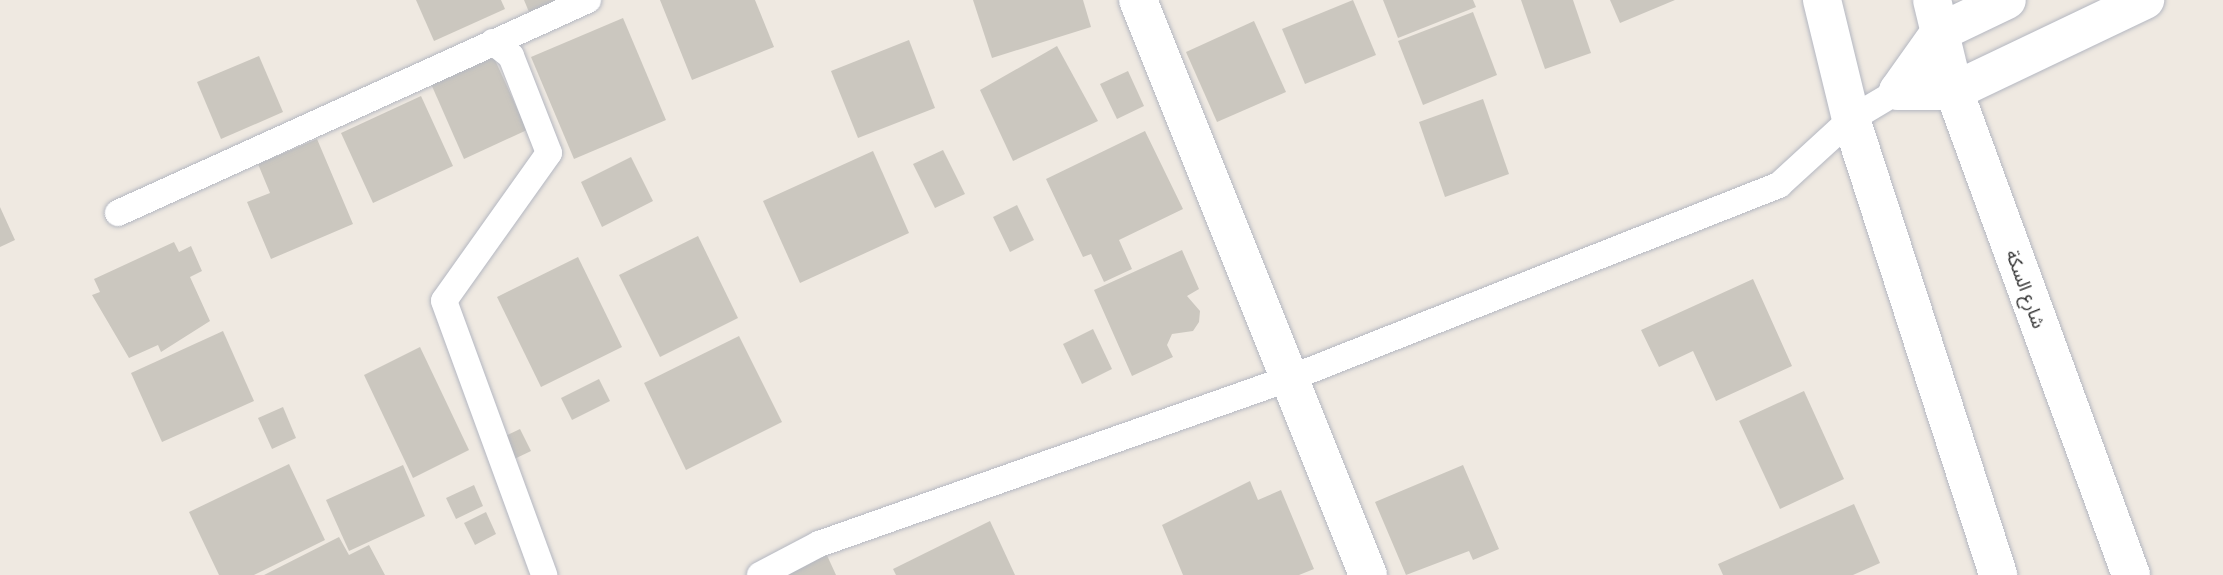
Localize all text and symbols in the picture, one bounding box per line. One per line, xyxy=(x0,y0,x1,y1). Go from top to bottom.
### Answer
street label: شارع السكة xyxy=(2002,247,2050,331)

